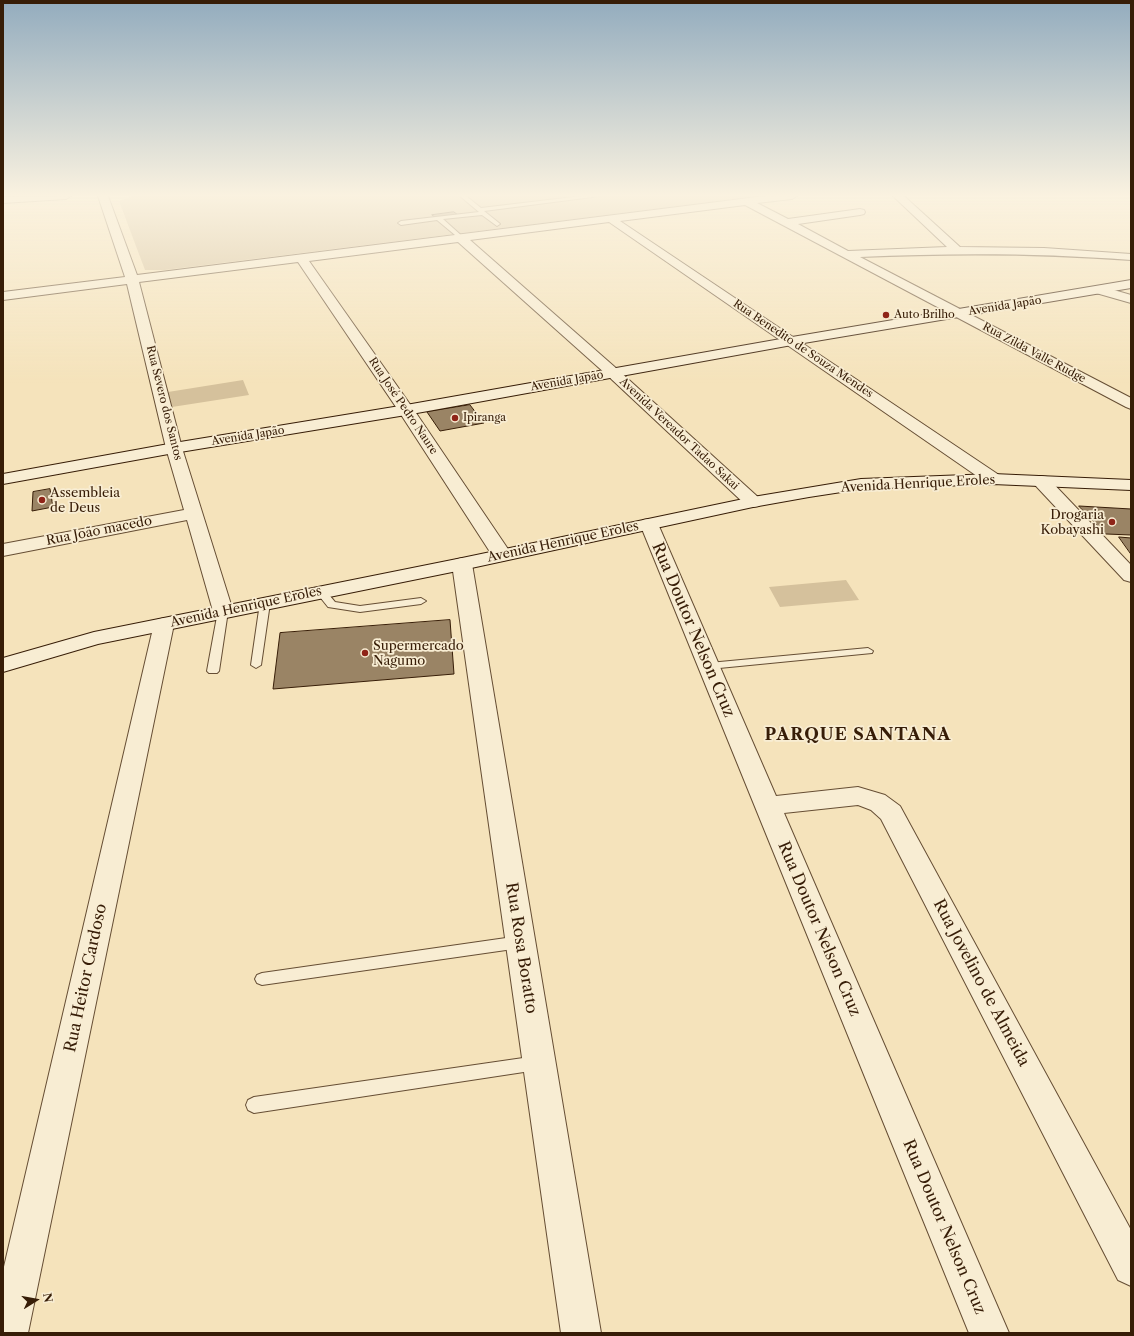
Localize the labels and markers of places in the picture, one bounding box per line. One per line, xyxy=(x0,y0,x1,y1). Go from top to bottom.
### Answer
place label: Auto Brilho xyxy=(894,308,955,322)
marker: Auto Brilho xyxy=(881,310,891,320)
place label: Ipiranga xyxy=(463,411,506,425)
marker: Ipiranga xyxy=(450,413,460,423)
place label: Assembleia de Deus xyxy=(50,485,120,516)
marker: Assembleia de Deus xyxy=(37,495,47,505)
place label: Drogaria Kobayashi xyxy=(1040,507,1104,538)
marker: Drogaria Kobayashi xyxy=(1107,517,1117,527)
place label: Supermercado Nagumo xyxy=(373,638,464,669)
marker: Supermercado Nagumo xyxy=(360,648,370,658)

